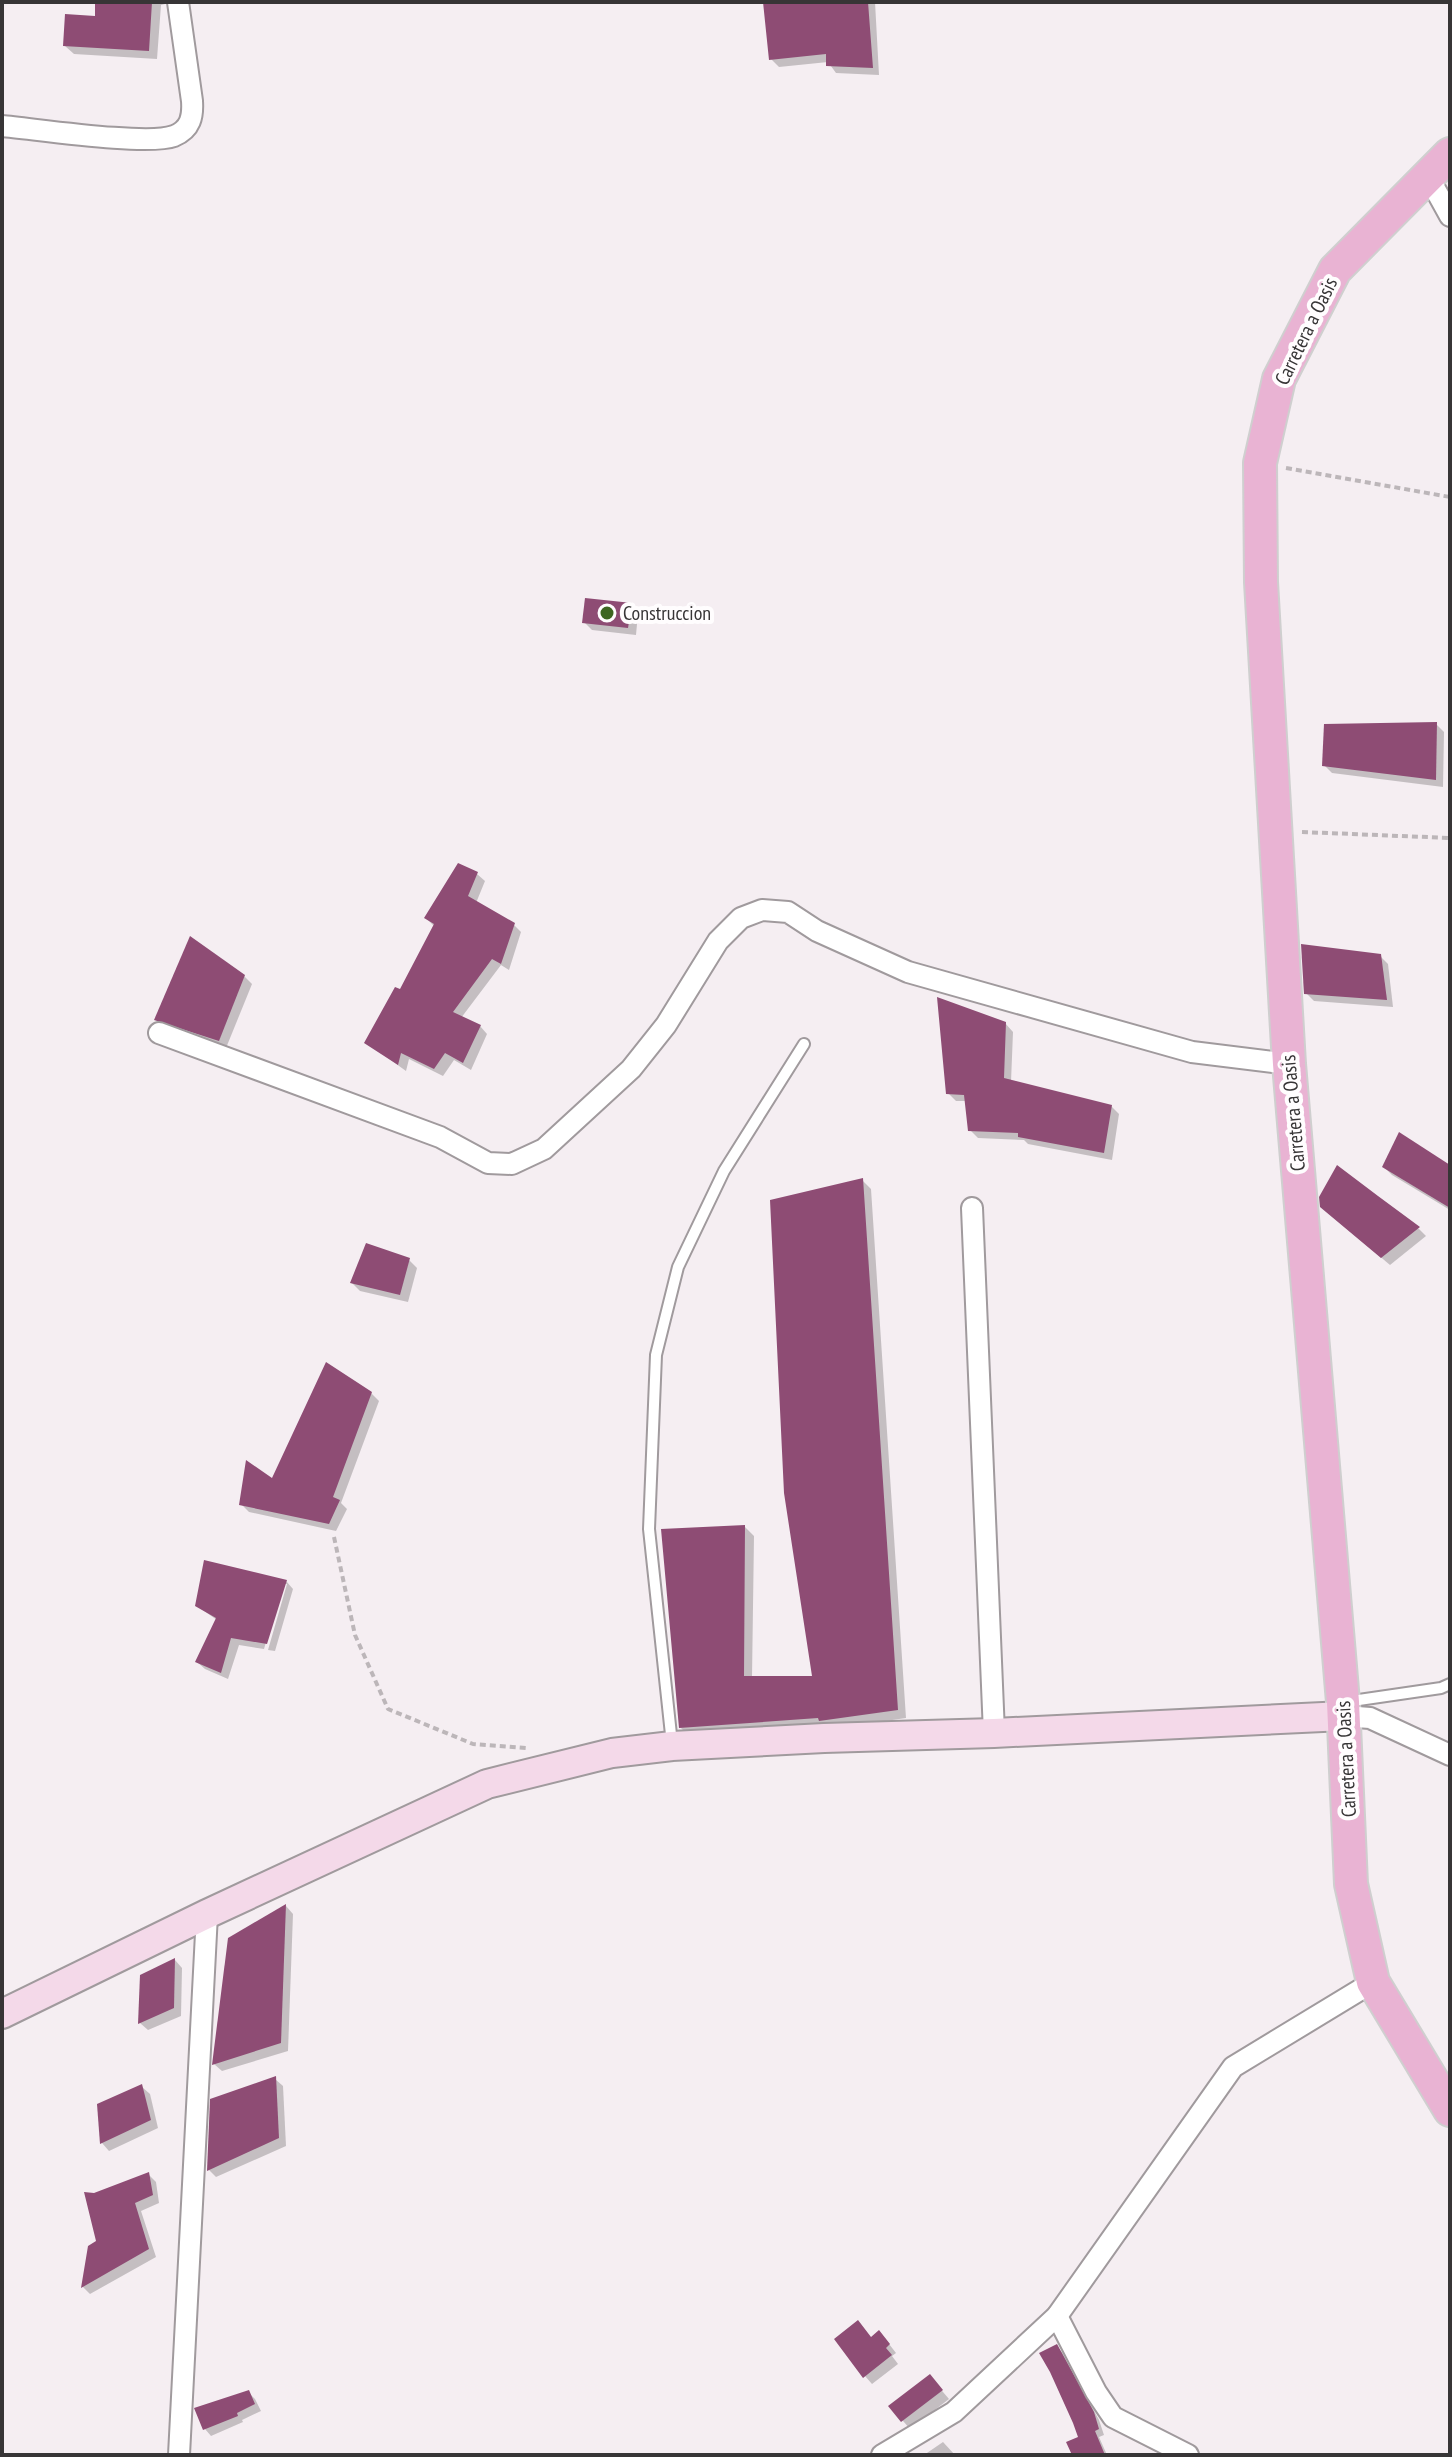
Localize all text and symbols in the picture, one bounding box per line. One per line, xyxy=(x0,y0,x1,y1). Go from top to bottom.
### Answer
street label: Carretera a Oasis xyxy=(1269,273,1343,389)
place label: Construccion xyxy=(623,600,711,626)
marker: Construccion xyxy=(598,604,616,622)
street label: Carretera a Oasis xyxy=(1275,1054,1311,1172)
street label: Carretera a Oasis xyxy=(1330,1700,1362,1818)

